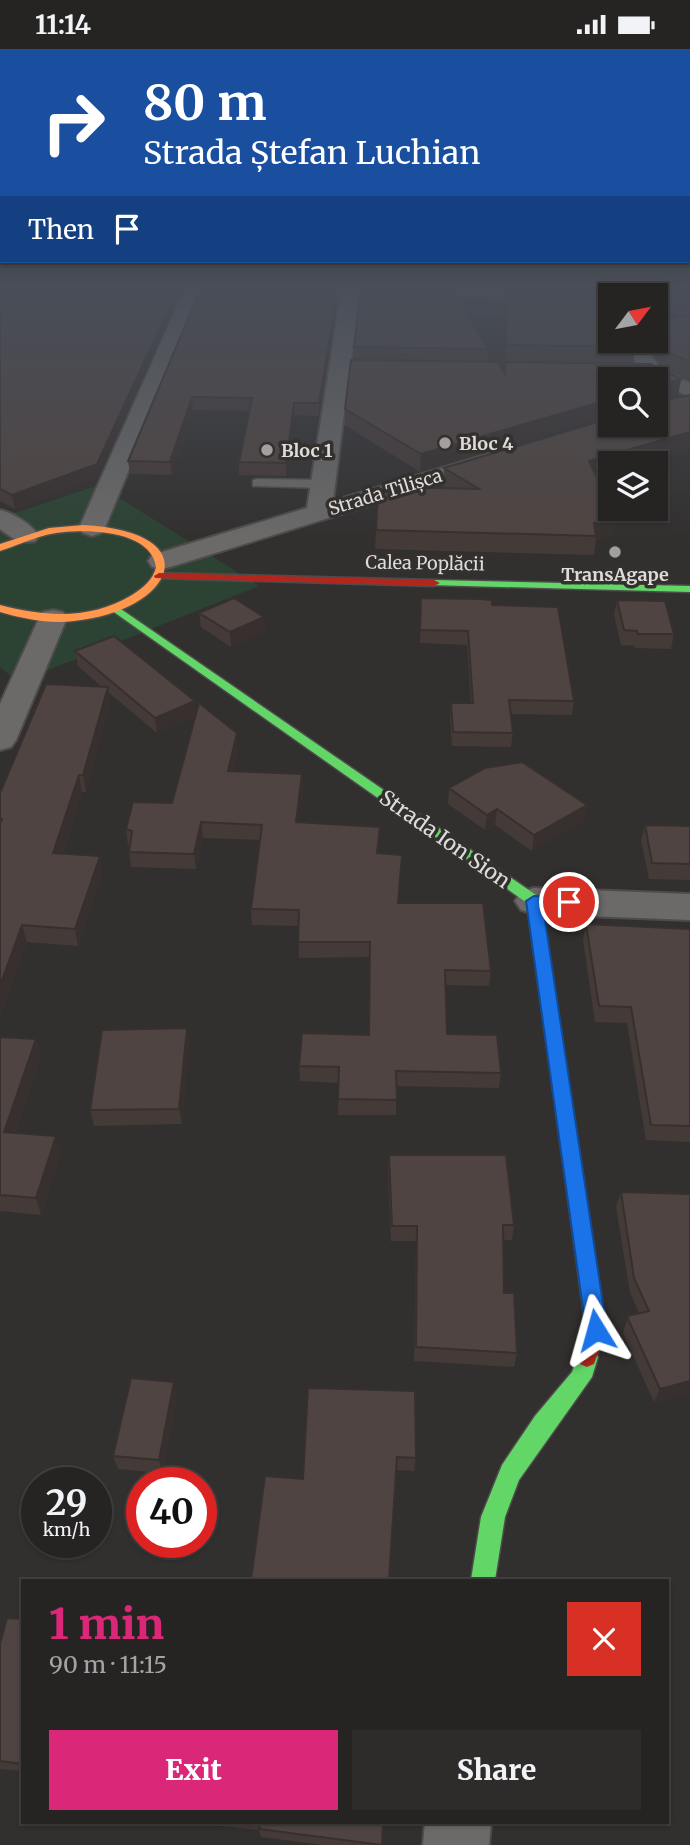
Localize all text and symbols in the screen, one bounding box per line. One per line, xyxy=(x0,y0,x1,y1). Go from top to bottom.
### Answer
text: 11:14 xyxy=(35,8,91,41)
text: 80 m xyxy=(143,72,266,133)
icon: right xyxy=(28,77,119,168)
text: Strada Ștefan Luchian xyxy=(143,133,480,173)
icon: arrive xyxy=(108,210,146,248)
text: Then xyxy=(28,213,94,246)
north arrow xyxy=(598,283,668,353)
map controls xyxy=(598,283,668,521)
button: search xyxy=(598,367,668,437)
place label: Bloc 4 xyxy=(459,432,514,455)
marker: Bloc 4 xyxy=(437,435,453,451)
place label: Bloc 1 xyxy=(281,439,332,462)
marker: Bloc 1 xyxy=(259,442,275,458)
button: layers xyxy=(598,451,668,521)
street label: Strada Tilișca xyxy=(325,464,445,520)
marker: TransAgape xyxy=(607,544,623,560)
street label: Calea Poplăcii xyxy=(365,550,485,576)
place label: TransAgape xyxy=(561,563,669,586)
street label: Strada Ion Sion xyxy=(374,784,516,894)
pin xyxy=(539,872,599,932)
icon: arrive xyxy=(550,883,588,921)
position arrow xyxy=(559,1293,633,1367)
speed limit sign: 40 xyxy=(126,1467,217,1558)
text: 29 xyxy=(46,1481,87,1525)
text: km/h xyxy=(43,1518,90,1541)
text: 1 min xyxy=(49,1598,164,1650)
button: close xyxy=(567,1602,641,1676)
text: 90 m · 11:15 xyxy=(49,1650,167,1679)
button: Exit xyxy=(49,1730,338,1810)
button: Share xyxy=(352,1730,641,1810)

